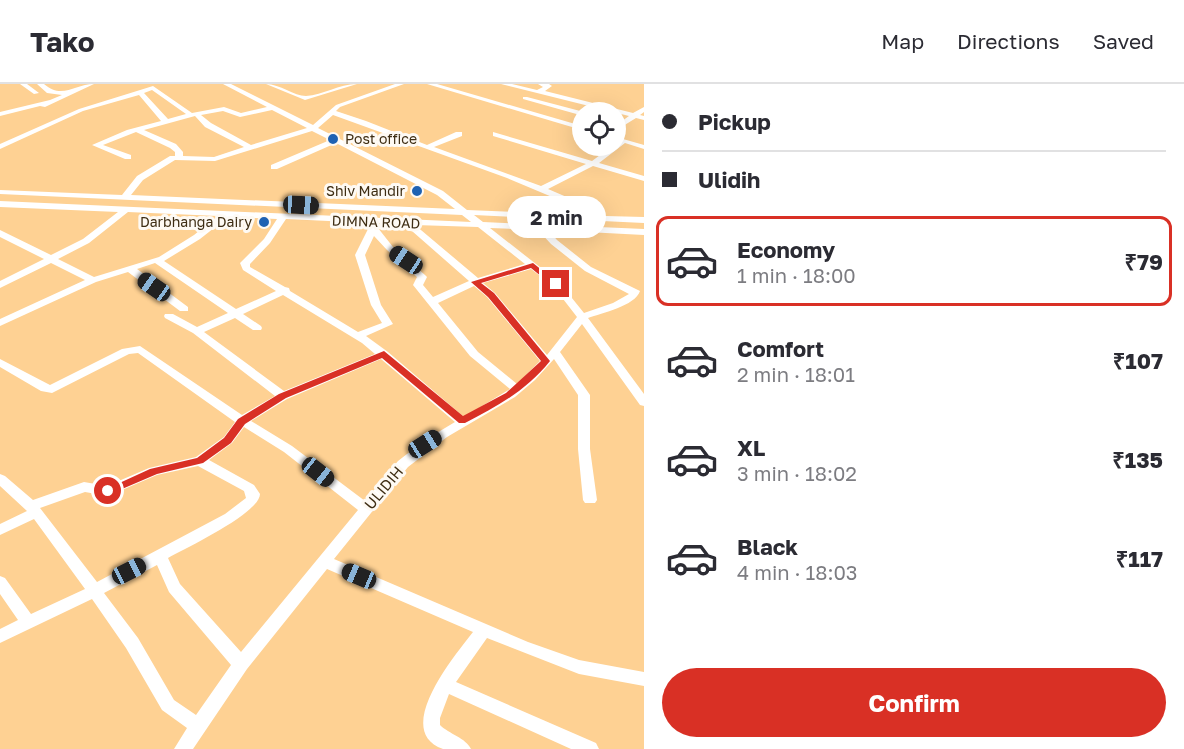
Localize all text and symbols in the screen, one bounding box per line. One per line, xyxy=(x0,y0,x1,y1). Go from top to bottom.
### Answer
text: Tako xyxy=(30,25,95,58)
text: Map xyxy=(881,28,924,54)
text: Directions xyxy=(957,28,1060,54)
text: Saved xyxy=(1093,28,1154,54)
map controls xyxy=(572,102,626,156)
button: locate xyxy=(572,102,626,156)
text: Pickup xyxy=(698,108,771,135)
place label: Post office xyxy=(345,130,417,147)
marker: Post office xyxy=(326,132,340,146)
text: Ulidih xyxy=(698,166,760,193)
place label: Shiv Mandir xyxy=(326,182,406,199)
marker: Shiv Mandir xyxy=(410,184,424,198)
car xyxy=(283,195,319,215)
callout: 2 min xyxy=(506,197,606,239)
text: 2 min xyxy=(530,205,583,229)
street label: DIMNA ROAD xyxy=(331,211,421,232)
place label: Darbhanga Dairy xyxy=(140,213,252,230)
marker: Darbhanga Dairy xyxy=(257,215,271,229)
icon: car xyxy=(665,234,719,288)
text: Economy xyxy=(737,236,835,263)
car xyxy=(386,243,426,277)
text: ₹79 xyxy=(1124,248,1163,275)
text: 1 min · 18:00 xyxy=(737,263,856,287)
car xyxy=(134,269,174,305)
route end xyxy=(542,270,569,297)
icon: car xyxy=(665,333,719,387)
text: Comfort xyxy=(737,335,824,362)
text: ₹107 xyxy=(1113,347,1163,374)
text: 2 min · 18:01 xyxy=(737,362,855,386)
car xyxy=(405,427,445,461)
icon: car xyxy=(665,432,719,486)
text: XL xyxy=(737,434,765,461)
text: ₹135 xyxy=(1112,446,1163,473)
car xyxy=(298,454,338,490)
text: 3 min · 18:02 xyxy=(737,461,857,485)
street label: ULIDIH xyxy=(360,462,406,513)
route start xyxy=(94,477,121,504)
icon: car xyxy=(665,531,719,585)
text: Black xyxy=(737,533,798,560)
text: ₹117 xyxy=(1116,545,1163,572)
car xyxy=(109,555,149,587)
text: 4 min · 18:03 xyxy=(737,560,858,584)
car xyxy=(339,561,379,591)
button: Confirm xyxy=(662,668,1166,737)

